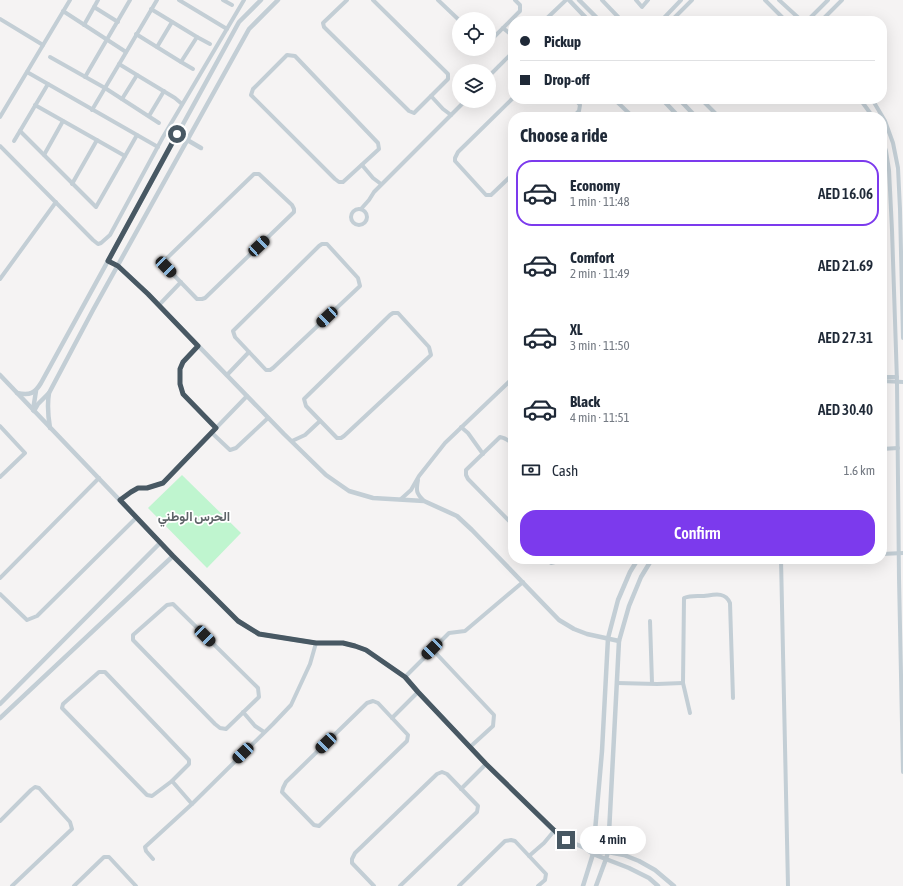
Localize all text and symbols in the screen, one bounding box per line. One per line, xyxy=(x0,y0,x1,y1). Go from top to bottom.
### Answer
map controls xyxy=(452,12,496,108)
button: locate xyxy=(452,12,496,56)
text: Pickup xyxy=(544,33,581,50)
button: layers xyxy=(452,64,496,108)
text: Drop-off xyxy=(544,71,590,88)
route start xyxy=(168,125,186,143)
text: Choose a ride xyxy=(520,125,608,146)
icon: car xyxy=(522,175,558,211)
text: Economy xyxy=(570,177,620,194)
text: AED 16.06 xyxy=(818,185,873,202)
text: 1 min · 11:48 xyxy=(570,194,630,209)
car xyxy=(246,233,272,259)
icon: car xyxy=(522,247,558,283)
text: Comfort xyxy=(570,249,614,266)
car xyxy=(153,254,179,280)
text: AED 21.69 xyxy=(818,257,873,274)
text: 2 min · 11:49 xyxy=(570,266,630,281)
car xyxy=(314,304,340,330)
icon: car xyxy=(522,319,558,355)
text: XL xyxy=(570,321,583,338)
text: AED 27.31 xyxy=(818,329,873,346)
text: 3 min · 11:50 xyxy=(570,338,630,353)
icon: car xyxy=(522,391,558,427)
text: Black xyxy=(570,393,600,410)
text: AED 30.40 xyxy=(818,401,873,418)
text: 4 min · 11:51 xyxy=(570,410,630,425)
icon: cash xyxy=(520,459,542,481)
text: Cash xyxy=(552,462,578,479)
text: 1.6 km xyxy=(844,463,875,478)
district label: الحرس الوطني xyxy=(158,509,230,527)
button: Confirm xyxy=(520,510,875,556)
car xyxy=(192,623,218,649)
car xyxy=(419,636,445,662)
car xyxy=(313,730,339,756)
car xyxy=(230,740,256,766)
callout: 4 min xyxy=(580,826,646,854)
route end xyxy=(557,831,575,849)
text: 4 min xyxy=(600,832,626,847)

